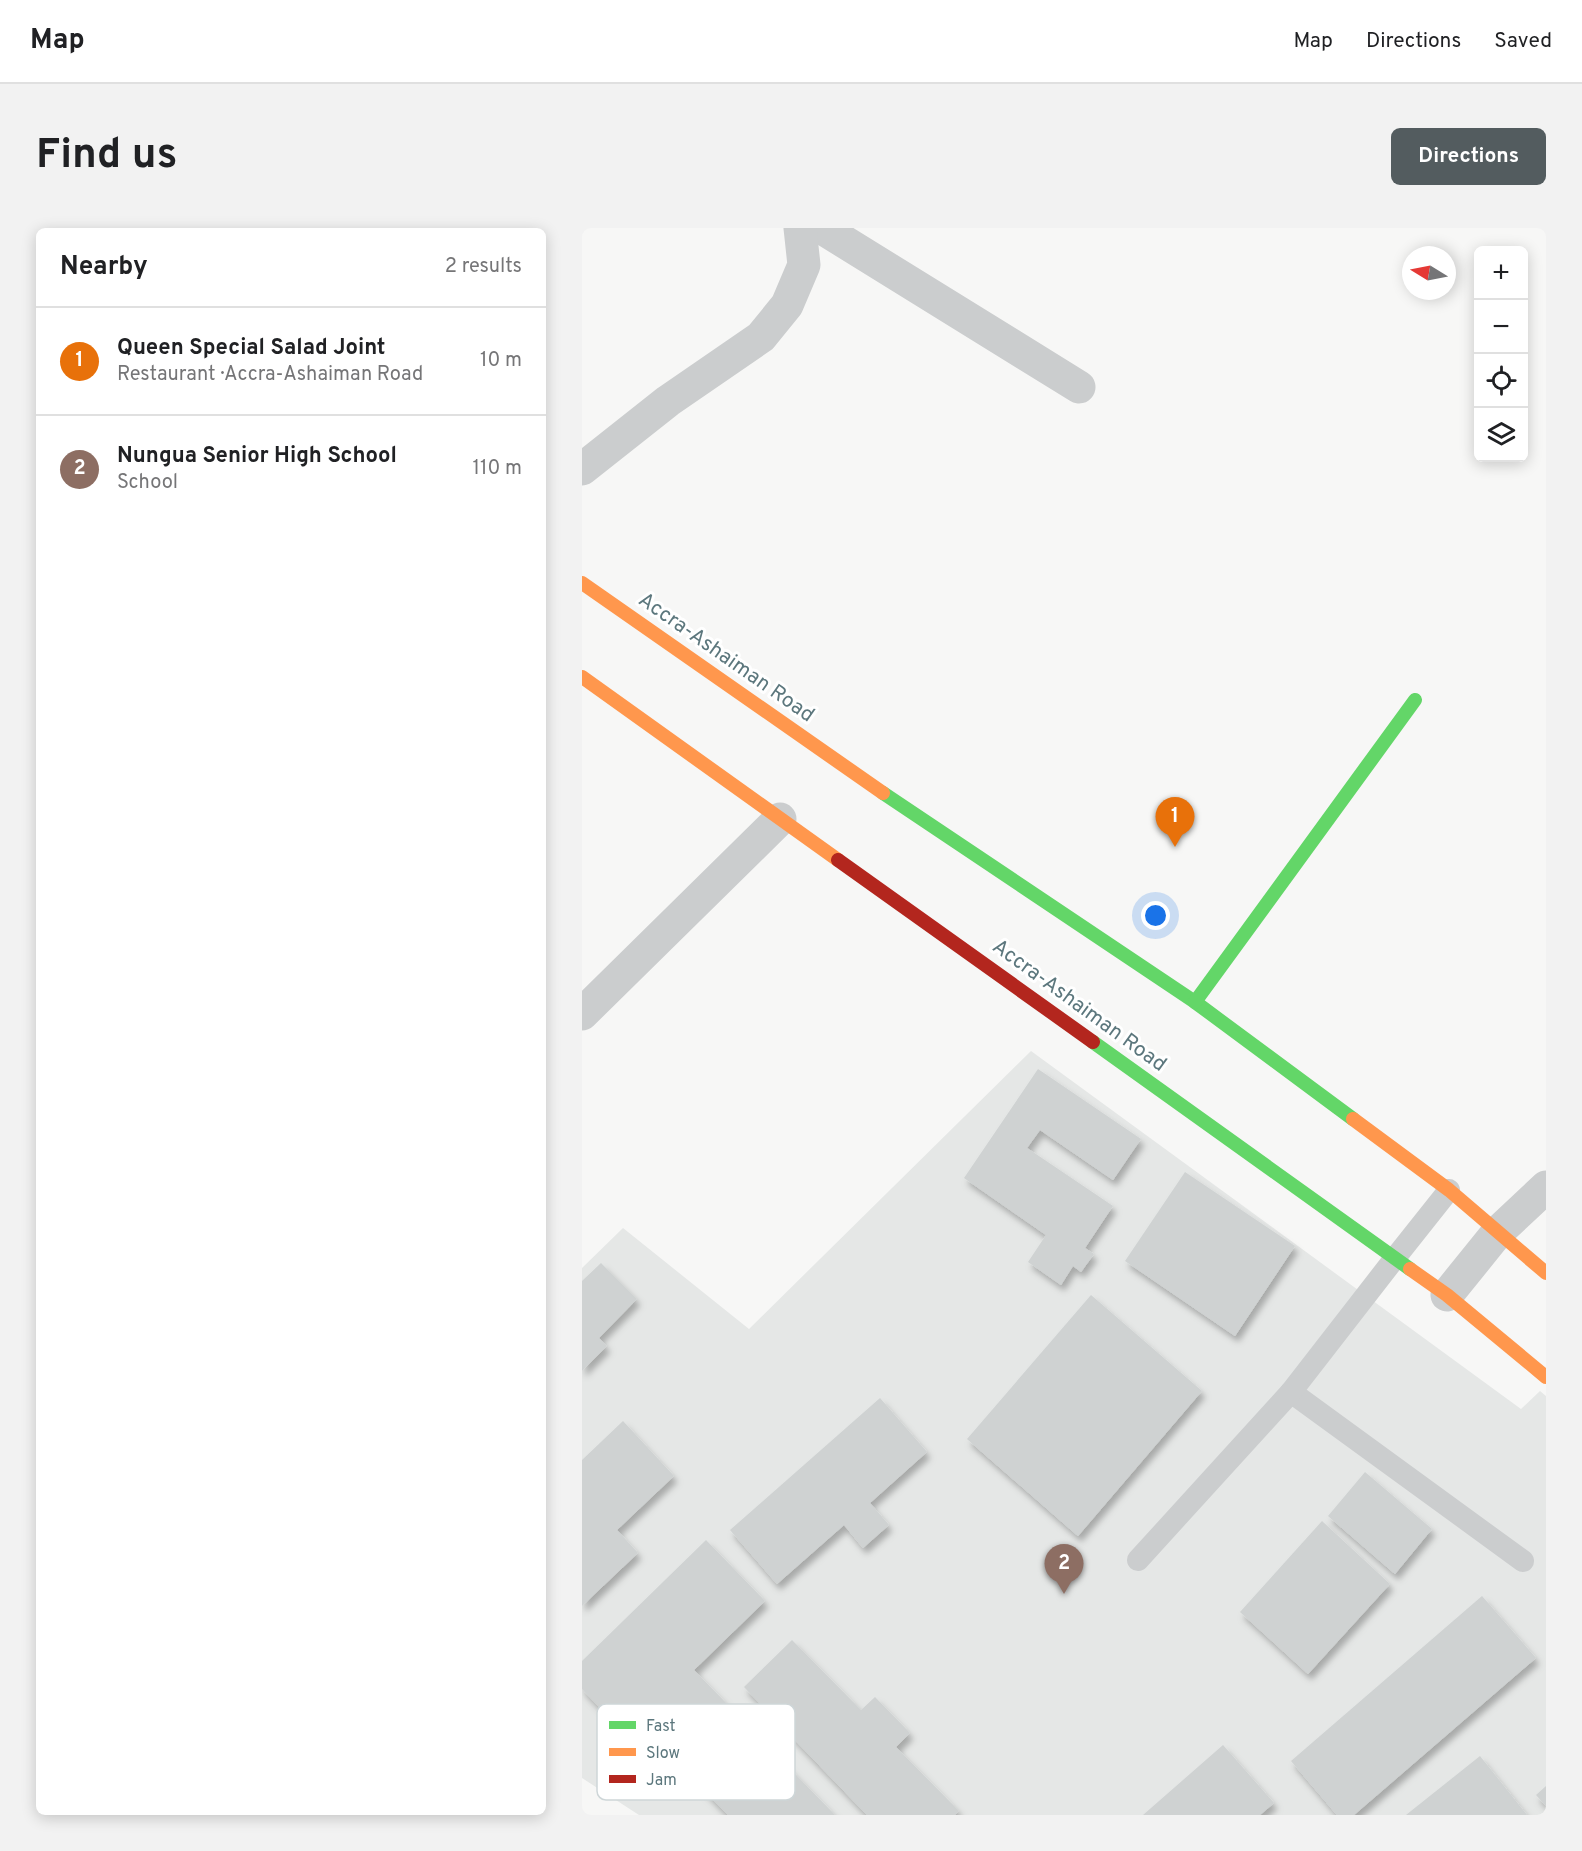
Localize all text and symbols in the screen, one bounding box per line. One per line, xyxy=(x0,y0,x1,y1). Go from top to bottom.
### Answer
text: Map xyxy=(30,23,85,59)
text: Map xyxy=(1293,28,1333,55)
text: Directions xyxy=(1366,28,1461,55)
text: Saved xyxy=(1494,28,1552,55)
button: Directions xyxy=(1391,128,1546,185)
text: Find us xyxy=(36,130,177,183)
north arrow xyxy=(1402,246,1456,300)
map controls xyxy=(1474,246,1528,462)
button: + xyxy=(1474,246,1528,300)
text: Nearby xyxy=(60,251,148,284)
text: 2 results xyxy=(445,254,522,280)
button: − xyxy=(1474,300,1528,354)
text: Queen Special Salad Joint xyxy=(117,335,386,362)
text: 1 xyxy=(76,348,84,374)
text: 10 m xyxy=(480,348,522,374)
button: locate xyxy=(1474,354,1528,408)
text: Restaurant · Accra-Ashaiman Road xyxy=(117,362,423,388)
button: layers xyxy=(1474,408,1528,462)
text: Nungua Senior High School xyxy=(117,443,397,470)
text: 2 xyxy=(73,456,86,482)
text: 110 m xyxy=(473,456,522,482)
text: School xyxy=(117,470,178,496)
street label: Accra-Ashaiman Road xyxy=(633,587,819,729)
pin: 1 xyxy=(1156,798,1194,847)
your location xyxy=(1141,901,1170,930)
street label: Accra-Ashaiman Road xyxy=(987,934,1171,1078)
pin: 2 xyxy=(1044,1544,1084,1594)
legend xyxy=(597,1704,795,1800)
text: Fast xyxy=(646,1717,676,1737)
text: Slow xyxy=(646,1744,680,1764)
text: Jam xyxy=(646,1771,677,1791)

